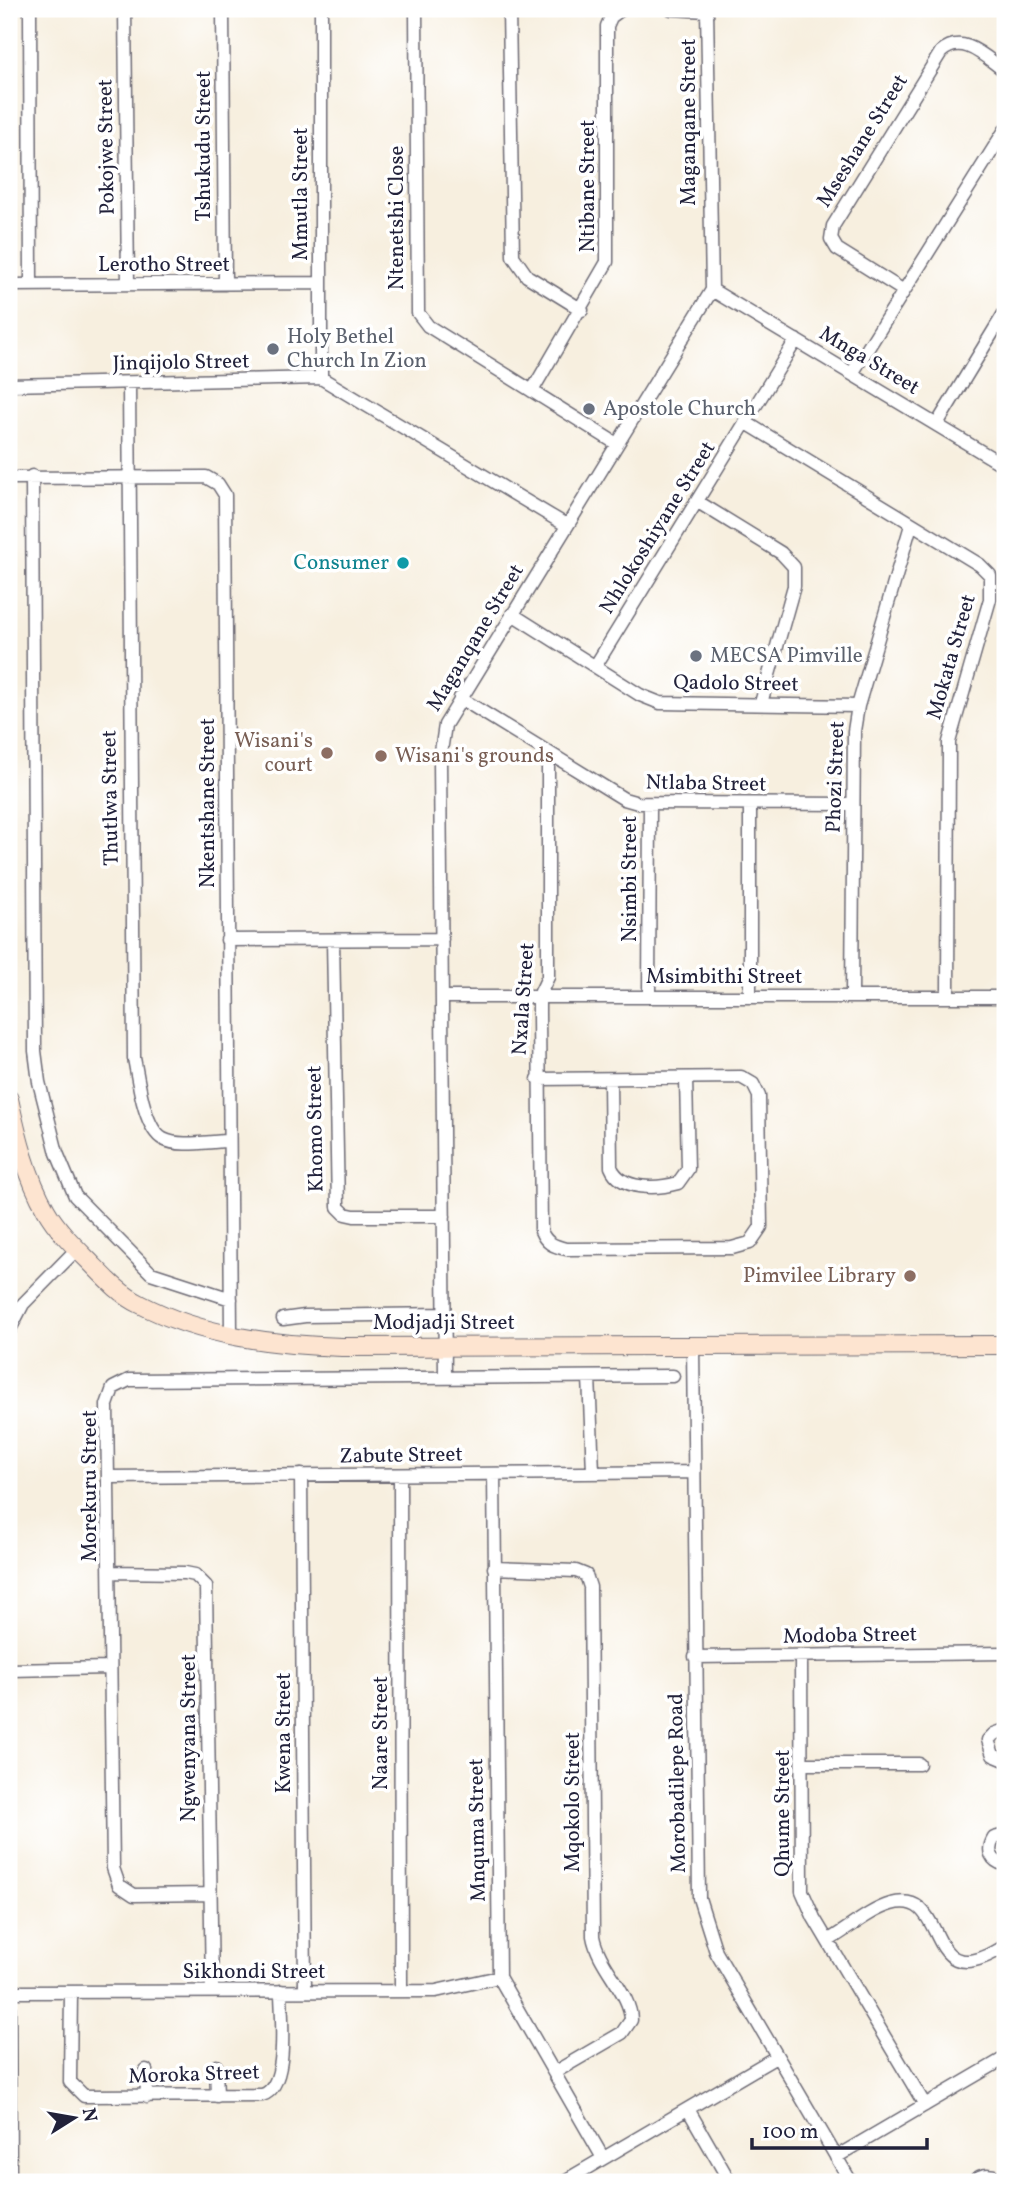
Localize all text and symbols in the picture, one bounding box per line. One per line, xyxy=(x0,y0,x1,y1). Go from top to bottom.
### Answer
street label: Maganqane Street xyxy=(675,38,704,206)
street label: Mseshane Street xyxy=(810,69,916,213)
street label: Tshukudu Street xyxy=(190,71,219,221)
street label: Pokojwe Street xyxy=(91,79,123,215)
street label: Ntibane Street xyxy=(574,120,603,252)
street label: Mmutla Street xyxy=(287,127,316,261)
street label: Ntenetshi Close xyxy=(383,146,412,290)
street label: Lerotho Street xyxy=(98,251,230,280)
street label: Mnga Street xyxy=(813,320,925,402)
place label: Holy Bethel Church In Zion xyxy=(287,323,427,376)
marker: Holy Bethel Church In Zion xyxy=(265,341,281,357)
street label: Jinqijolo Street xyxy=(112,347,250,379)
place label: Apostole Church xyxy=(603,395,756,424)
marker: Apostole Church xyxy=(581,401,597,417)
street label: Nhlokoshiyane Street xyxy=(593,436,723,620)
place label: Consumer xyxy=(293,549,389,578)
marker: Consumer xyxy=(395,555,411,571)
street label: Maganqane Street xyxy=(420,559,532,717)
street label: Mokata Street xyxy=(920,591,984,723)
place label: MECSA Pimville xyxy=(710,642,863,671)
marker: MECSA Pimville xyxy=(688,648,704,664)
street label: Qadolo Street xyxy=(673,668,799,700)
street label: Nkentshane Street xyxy=(194,718,223,888)
street label: Phozi Street xyxy=(820,721,852,833)
place label: Wisani's court xyxy=(234,727,313,780)
street label: Thutlwa Street xyxy=(95,730,127,866)
place label: Wisani's grounds xyxy=(395,742,554,771)
marker: Wisani's court xyxy=(319,745,335,761)
marker: Wisani's grounds xyxy=(373,748,389,764)
street label: Ntlaba Street xyxy=(645,768,767,800)
street label: Nsimbi Street xyxy=(616,816,645,942)
street label: Nxala Street xyxy=(506,942,542,1056)
street label: Msimbithi Street xyxy=(646,963,802,992)
street label: Khomo Street xyxy=(300,1065,332,1193)
place label: Pimvilee Library xyxy=(743,1262,897,1291)
marker: Pimvilee Library xyxy=(902,1268,918,1284)
street label: Modjadji Street xyxy=(373,1309,515,1338)
street label: Morekuru Street xyxy=(76,1410,105,1562)
street label: Zabute Street xyxy=(339,1440,463,1472)
street label: Modoba Street xyxy=(783,1620,917,1652)
street label: Ngwenyana Street xyxy=(175,1654,204,1822)
street label: Kwena Street xyxy=(270,1672,299,1794)
street label: Naare Street xyxy=(367,1676,396,1790)
street label: Morobadilepe Road xyxy=(662,1693,694,1873)
street label: Mqokolo Street xyxy=(559,1732,588,1872)
street label: Qhume Street xyxy=(769,1749,798,1877)
street label: Mnquma Street xyxy=(462,1758,494,1902)
street label: Sikhondi Street xyxy=(183,1958,326,1987)
street label: Moroka Street xyxy=(128,2058,260,2092)
north arrow xyxy=(38,2082,108,2152)
text: N xyxy=(75,2106,103,2125)
scale bar xyxy=(752,2107,926,2151)
text: 100 m xyxy=(762,2118,819,2147)

